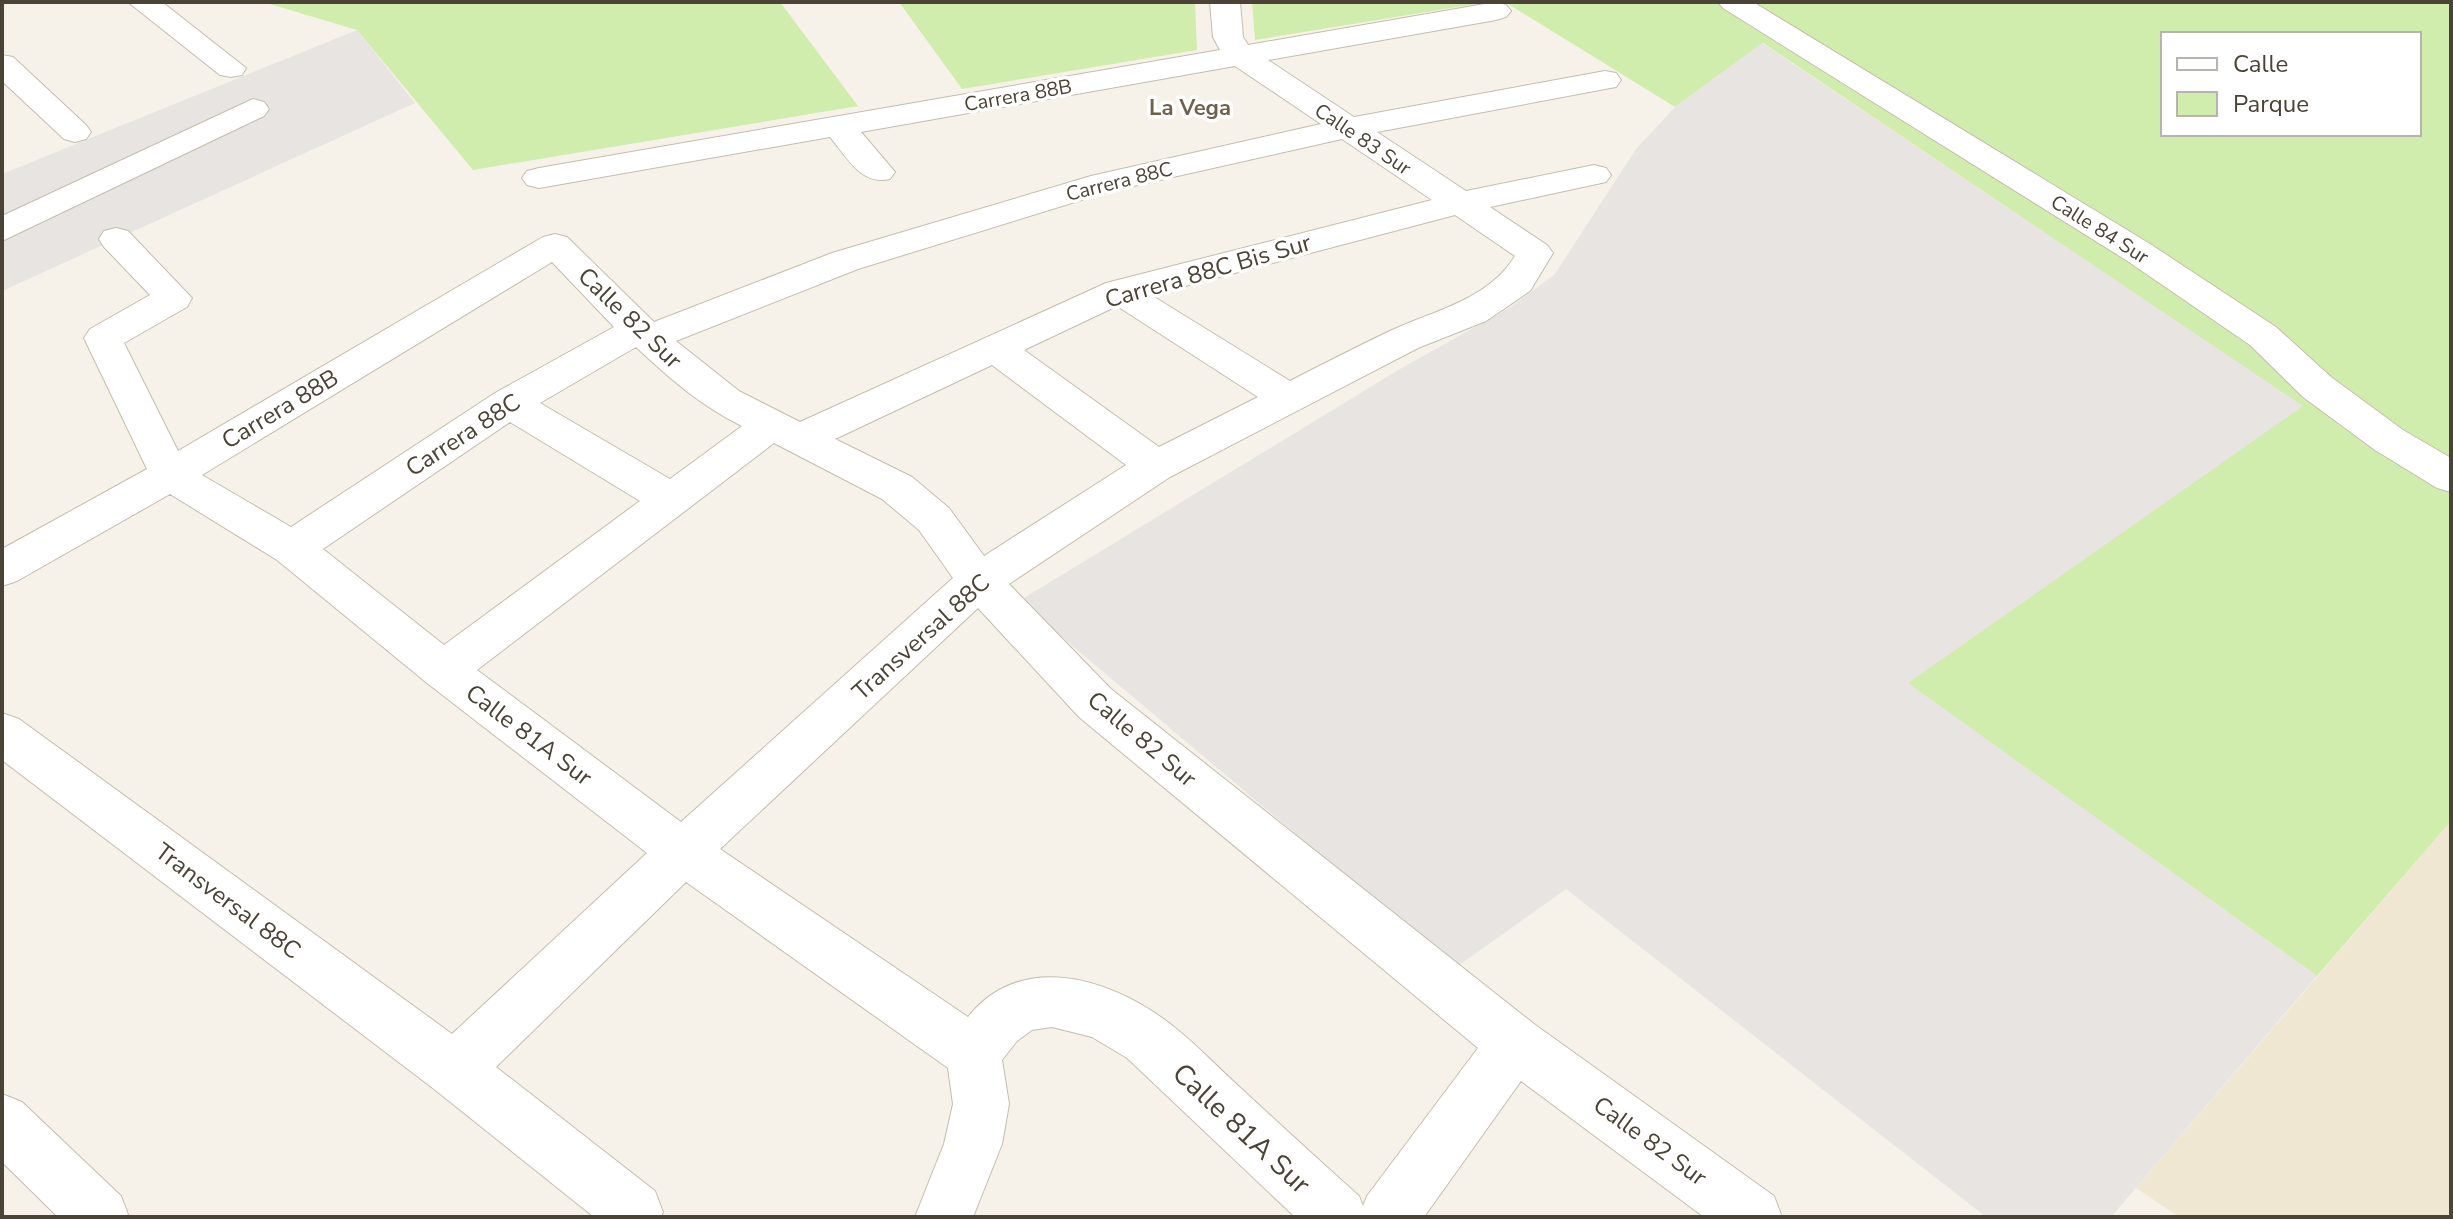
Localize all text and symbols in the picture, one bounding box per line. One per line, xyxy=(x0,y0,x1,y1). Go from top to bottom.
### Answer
legend xyxy=(2161,32,2421,136)
text: Calle xyxy=(2233,48,2288,80)
street label: Carrera 88B xyxy=(962,73,1074,118)
text: Parque xyxy=(2233,88,2309,120)
district label: La Vega xyxy=(1149,93,1231,123)
street label: Calle 83 Sur xyxy=(1309,97,1416,182)
street label: Carrera 88C xyxy=(1063,155,1175,208)
street label: Calle 84 Sur xyxy=(2045,189,2154,270)
street label: Carrera 88C Bis Sur xyxy=(1101,226,1315,316)
street label: Calle 82 Sur xyxy=(571,260,689,376)
street label: Carrera 88B xyxy=(216,362,344,456)
street label: Carrera 88C xyxy=(400,386,526,484)
street label: Transversal 88C xyxy=(845,567,997,707)
street label: Calle 81A Sur xyxy=(459,677,599,793)
street label: Calle 82 Sur xyxy=(1081,684,1204,794)
street label: Transversal 88C xyxy=(149,836,307,966)
street label: Calle 81A Sur xyxy=(1164,1055,1319,1203)
street label: Calle 82 Sur xyxy=(1587,1089,1714,1193)

